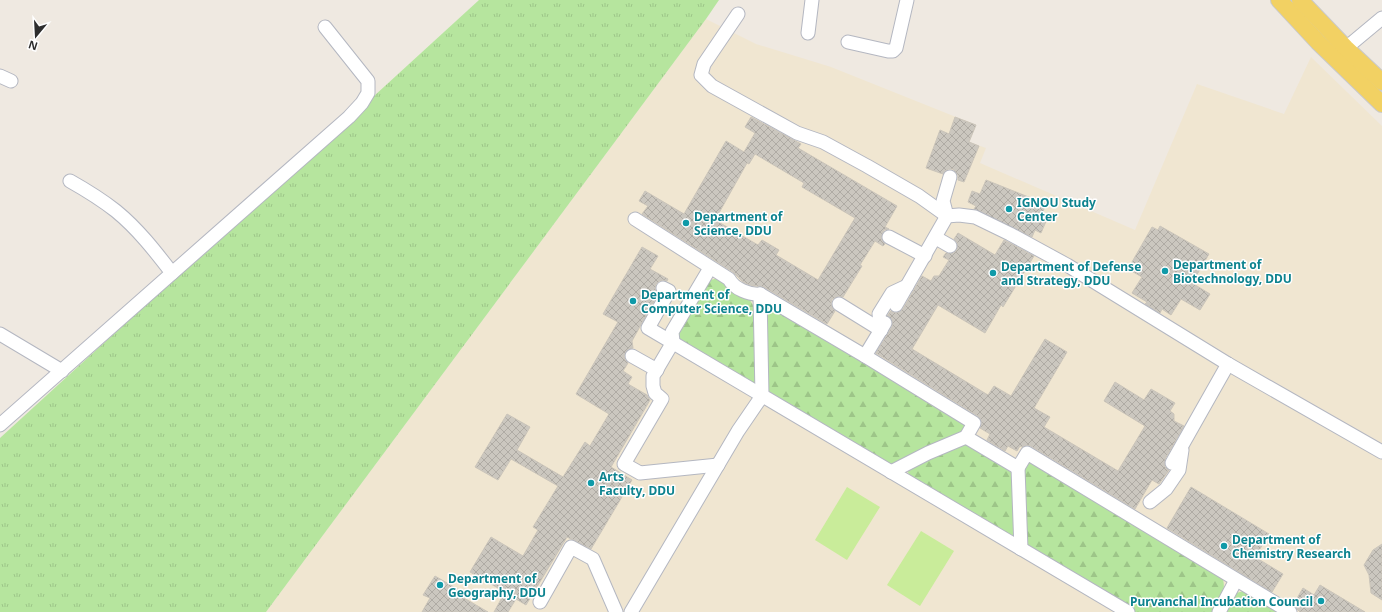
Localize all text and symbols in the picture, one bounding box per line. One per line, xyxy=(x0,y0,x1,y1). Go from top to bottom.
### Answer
north arrow xyxy=(16,16,56,56)
text: N xyxy=(26,37,39,55)
place label: IGNOU Study Center xyxy=(1017,194,1096,225)
marker: IGNOU Study Center xyxy=(1004,204,1014,214)
place label: Department of Science, DDU xyxy=(694,208,784,239)
marker: Department of Science, DDU xyxy=(681,218,691,228)
place label: Department of Biotechnology, DDU xyxy=(1173,256,1292,287)
place label: Department of Defense and Strategy, DDU xyxy=(1001,258,1141,289)
marker: Department of Biotechnology, DDU xyxy=(1160,266,1170,276)
marker: Department of Defense and Strategy, DDU xyxy=(988,268,998,278)
place label: Department of Computer Science, DDU xyxy=(641,286,782,317)
marker: Department of Computer Science, DDU xyxy=(628,296,638,306)
place label: Arts Faculty, DDU xyxy=(599,468,675,499)
marker: Arts Faculty, DDU xyxy=(586,478,596,488)
place label: Department of Chemistry Research xyxy=(1232,531,1351,562)
marker: Department of Chemistry Research xyxy=(1219,541,1229,551)
place label: Department of Geography, DDU xyxy=(448,570,546,601)
marker: Department of Geography, DDU xyxy=(435,580,445,590)
place label: Purvanchal Incubation Council xyxy=(1130,593,1313,610)
marker: Purvanchal Incubation Council xyxy=(1316,596,1326,606)

